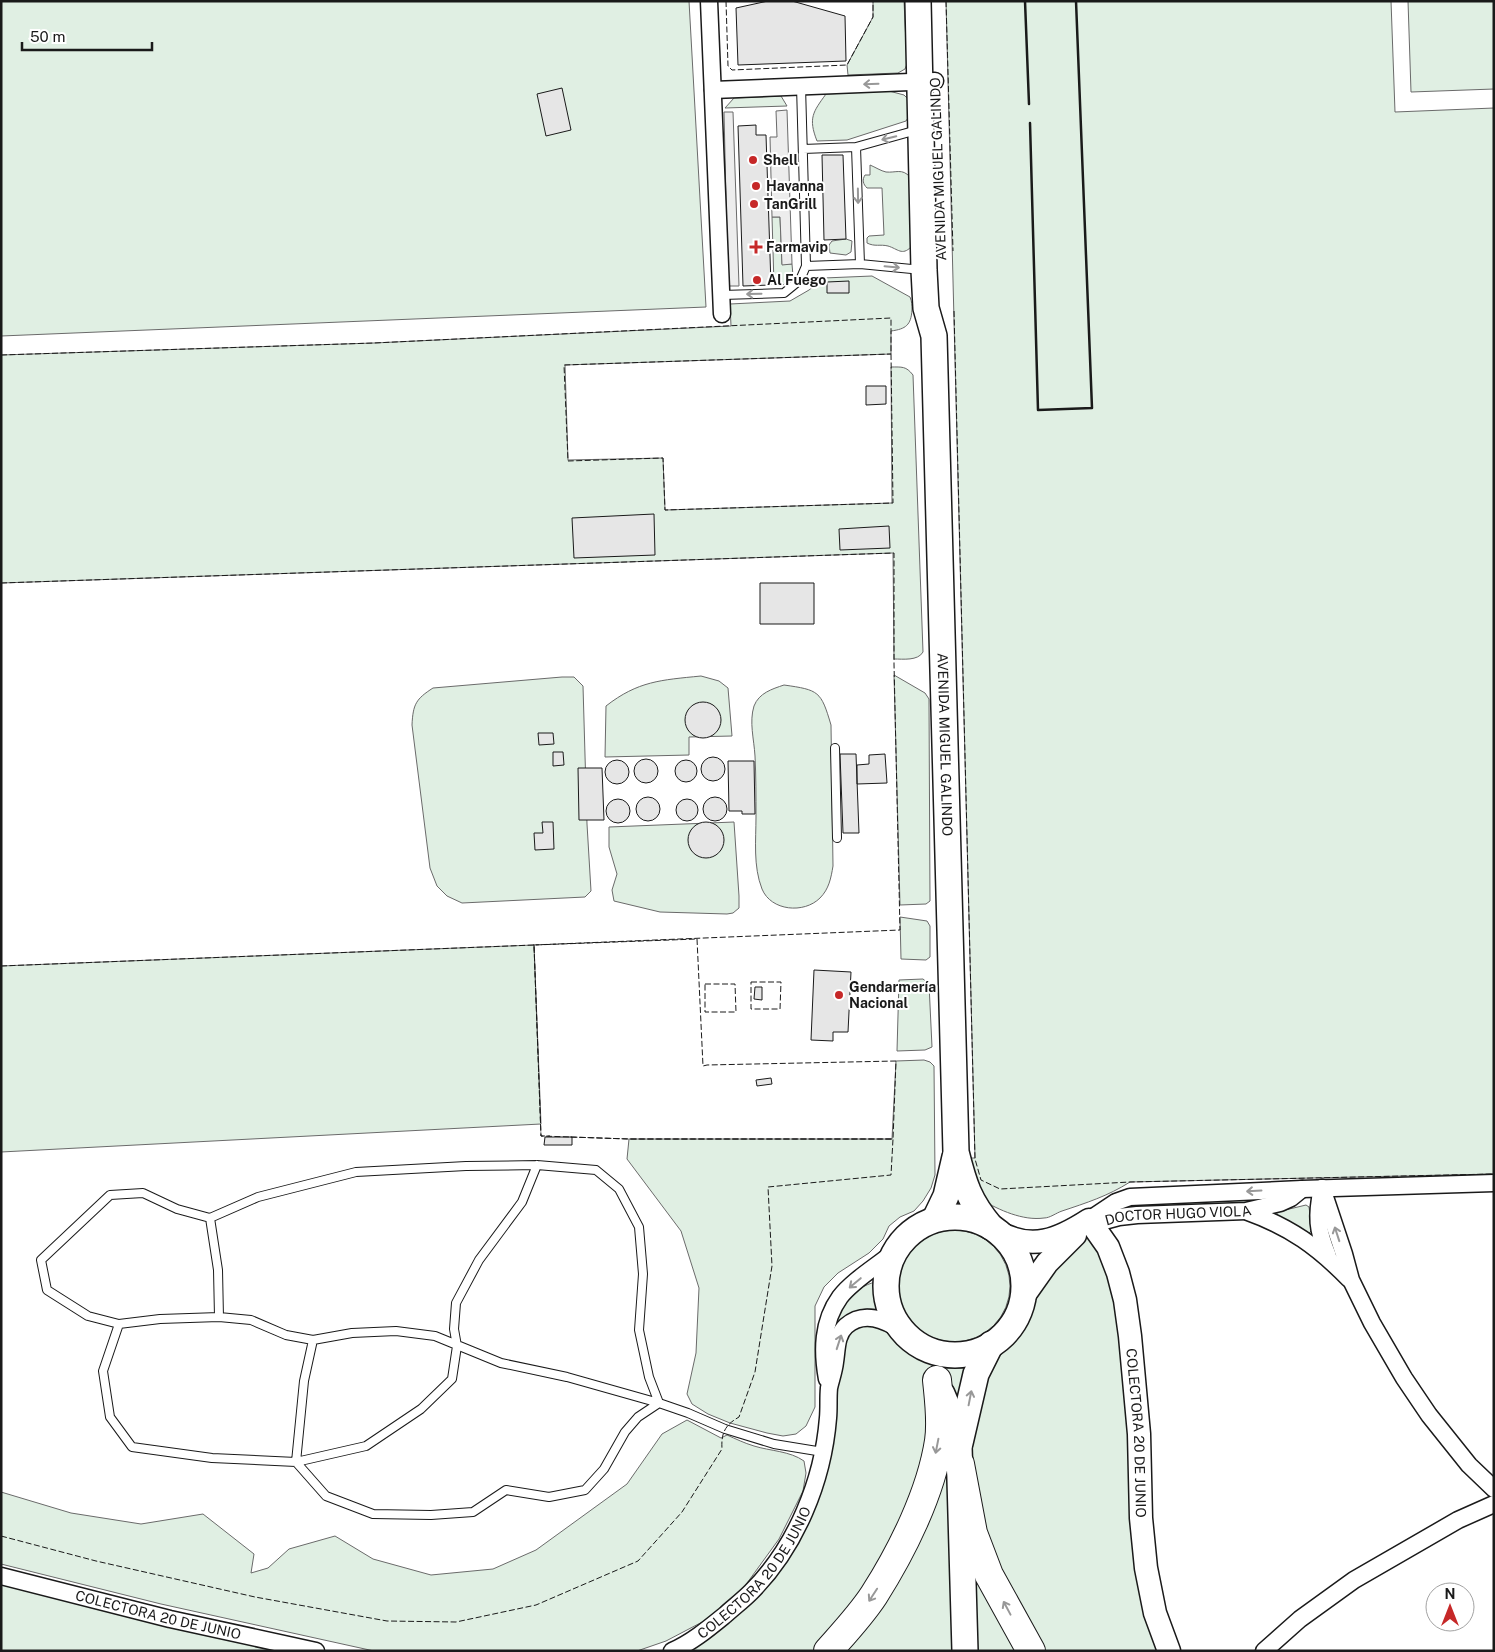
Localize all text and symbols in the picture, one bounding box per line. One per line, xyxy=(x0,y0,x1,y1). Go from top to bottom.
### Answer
scale bar xyxy=(22,20,152,52)
text: 50 m xyxy=(30,28,65,45)
street label: AVENIDA MIGUEL GALINDO xyxy=(927,77,949,261)
one-way arrow xyxy=(864,79,880,88)
one-way arrow xyxy=(881,134,897,144)
place label: Shell xyxy=(763,152,798,168)
marker: Shell xyxy=(747,154,759,166)
place label: Havanna xyxy=(766,178,824,194)
marker: Havanna xyxy=(750,180,762,192)
one-way arrow xyxy=(853,187,862,203)
place label: TanGrill xyxy=(764,196,818,212)
marker: TanGrill xyxy=(748,198,760,210)
place label: Farmavip xyxy=(766,239,828,255)
marker: Farmavip xyxy=(750,241,762,253)
one-way arrow xyxy=(884,262,900,272)
place label: Al Fuego xyxy=(767,272,826,288)
marker: Al Fuego xyxy=(751,274,763,286)
one-way arrow xyxy=(746,289,762,299)
street label: AVENIDA MIGUEL GALINDO xyxy=(935,653,955,836)
place label: Gendarmería Nacional xyxy=(849,979,936,1011)
marker: Gendarmería Nacional xyxy=(833,989,845,1001)
one-way arrow xyxy=(1246,1187,1262,1196)
street label: DOCTOR HUGO VIOLA xyxy=(1103,1202,1253,1228)
one-way arrow xyxy=(1332,1227,1341,1242)
one-way arrow xyxy=(849,1277,862,1288)
one-way arrow xyxy=(835,1334,844,1350)
street label: COLECTORA 20 DE JUNIO xyxy=(1123,1348,1149,1518)
one-way arrow xyxy=(966,1391,976,1407)
one-way arrow xyxy=(932,1438,941,1454)
street label: COLECTORA 20 DE JUNIO xyxy=(694,1504,814,1642)
north arrow xyxy=(1425,1582,1475,1632)
text: N xyxy=(1445,1586,1455,1602)
street label: COLECTORA 20 DE JUNIO xyxy=(74,1587,242,1642)
one-way arrow xyxy=(868,1587,878,1601)
one-way arrow xyxy=(1002,1601,1012,1616)

